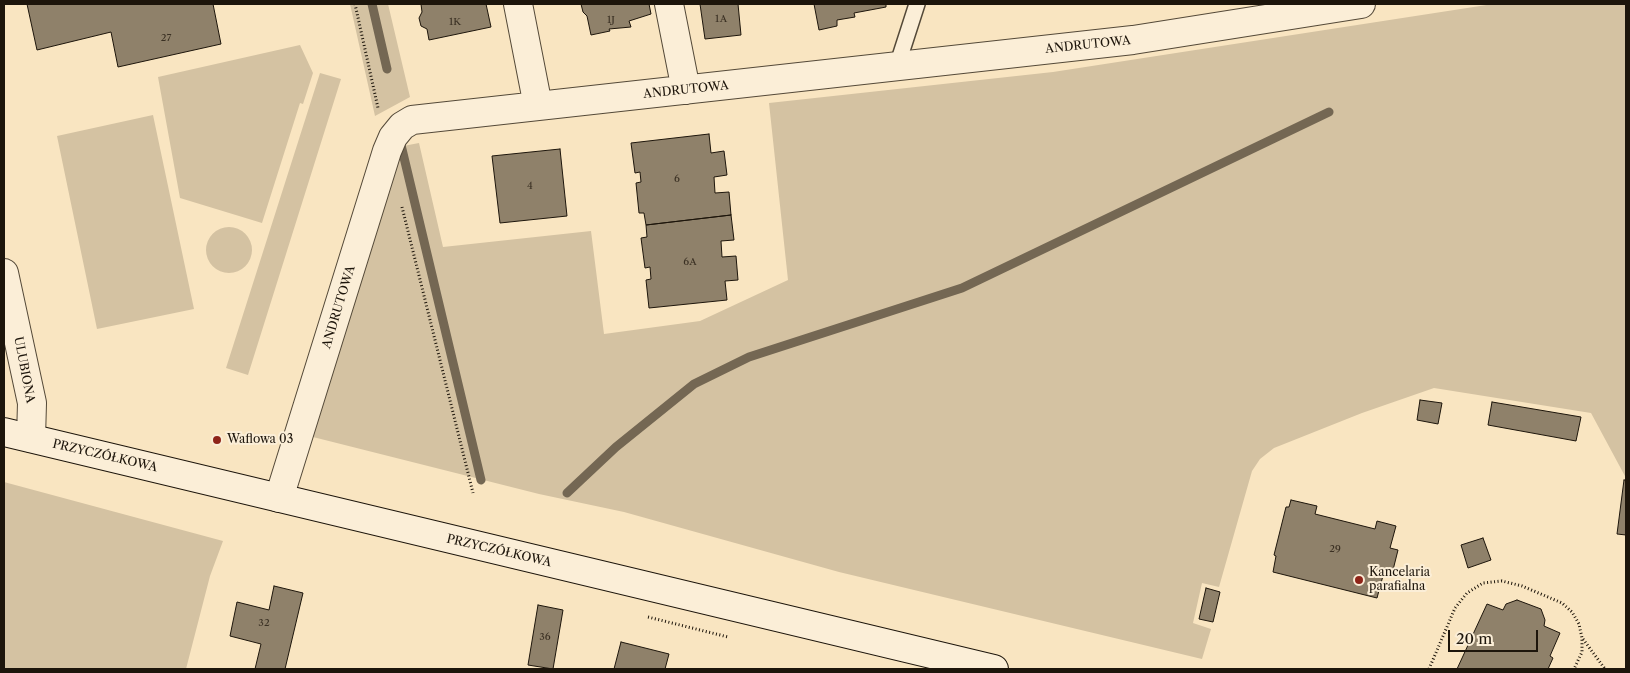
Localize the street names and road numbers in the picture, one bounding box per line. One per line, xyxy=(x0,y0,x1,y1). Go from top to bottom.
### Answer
street label: ANDRUTOWA xyxy=(1044,33,1132,57)
street label: ANDRUTOWA xyxy=(642,78,730,102)
street label: ANDRUTOWA xyxy=(320,264,358,350)
street label: ULUBIONA xyxy=(10,335,38,405)
street label: PRZYCZÓŁKOWA xyxy=(51,437,159,475)
street label: PRZYCZÓŁKOWA xyxy=(445,532,553,570)

